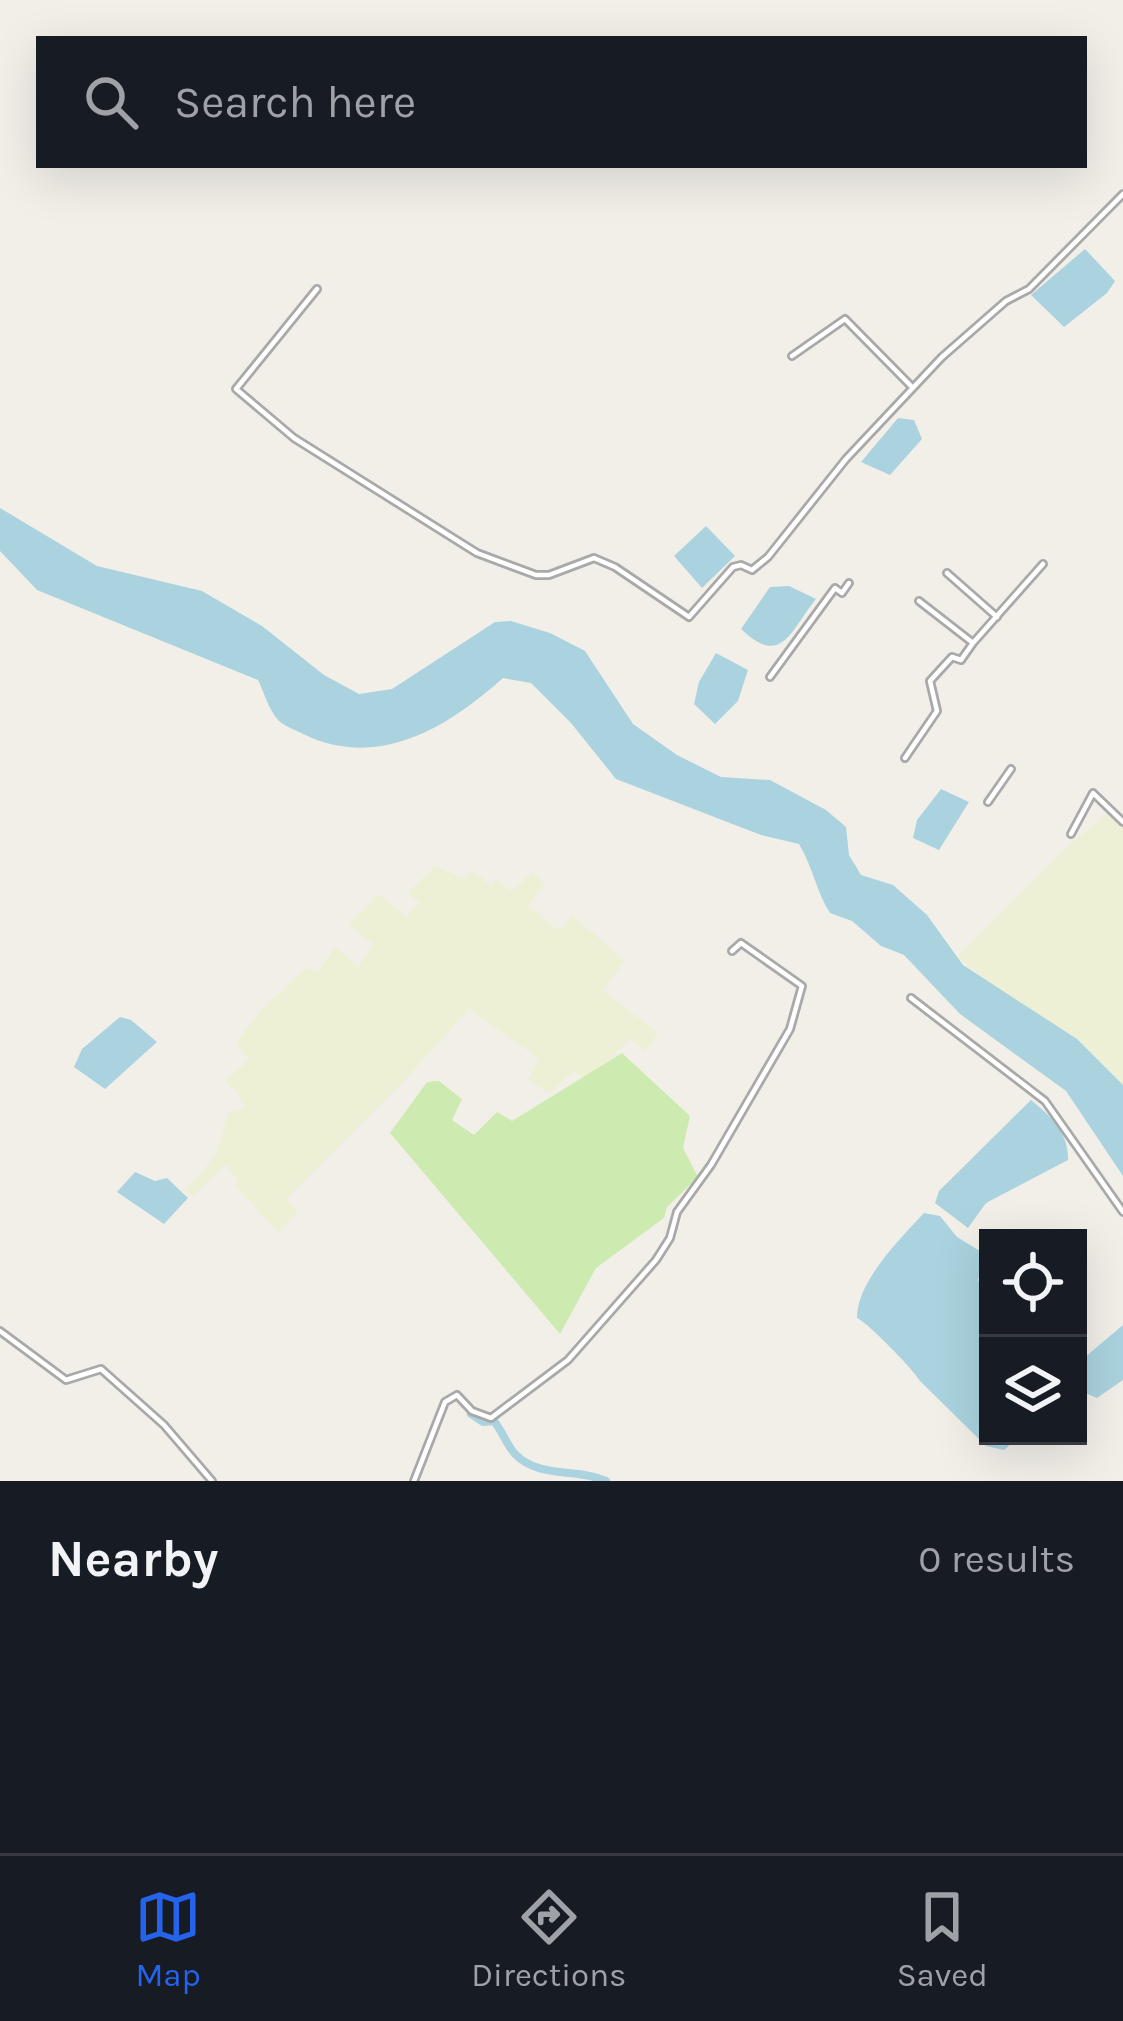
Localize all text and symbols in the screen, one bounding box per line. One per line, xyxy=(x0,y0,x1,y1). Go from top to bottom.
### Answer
search box xyxy=(36,36,1087,168)
icon: search xyxy=(78,69,144,135)
text: Search here xyxy=(174,76,416,128)
map controls xyxy=(979,1229,1087,1445)
button: locate xyxy=(979,1229,1087,1337)
button: layers xyxy=(979,1337,1087,1445)
text: Nearby xyxy=(48,1529,218,1589)
text: 0 results xyxy=(918,1536,1075,1582)
tab: Map xyxy=(135,1884,201,1994)
tab: Directions xyxy=(471,1884,626,1994)
tab: Saved xyxy=(897,1884,988,1994)

